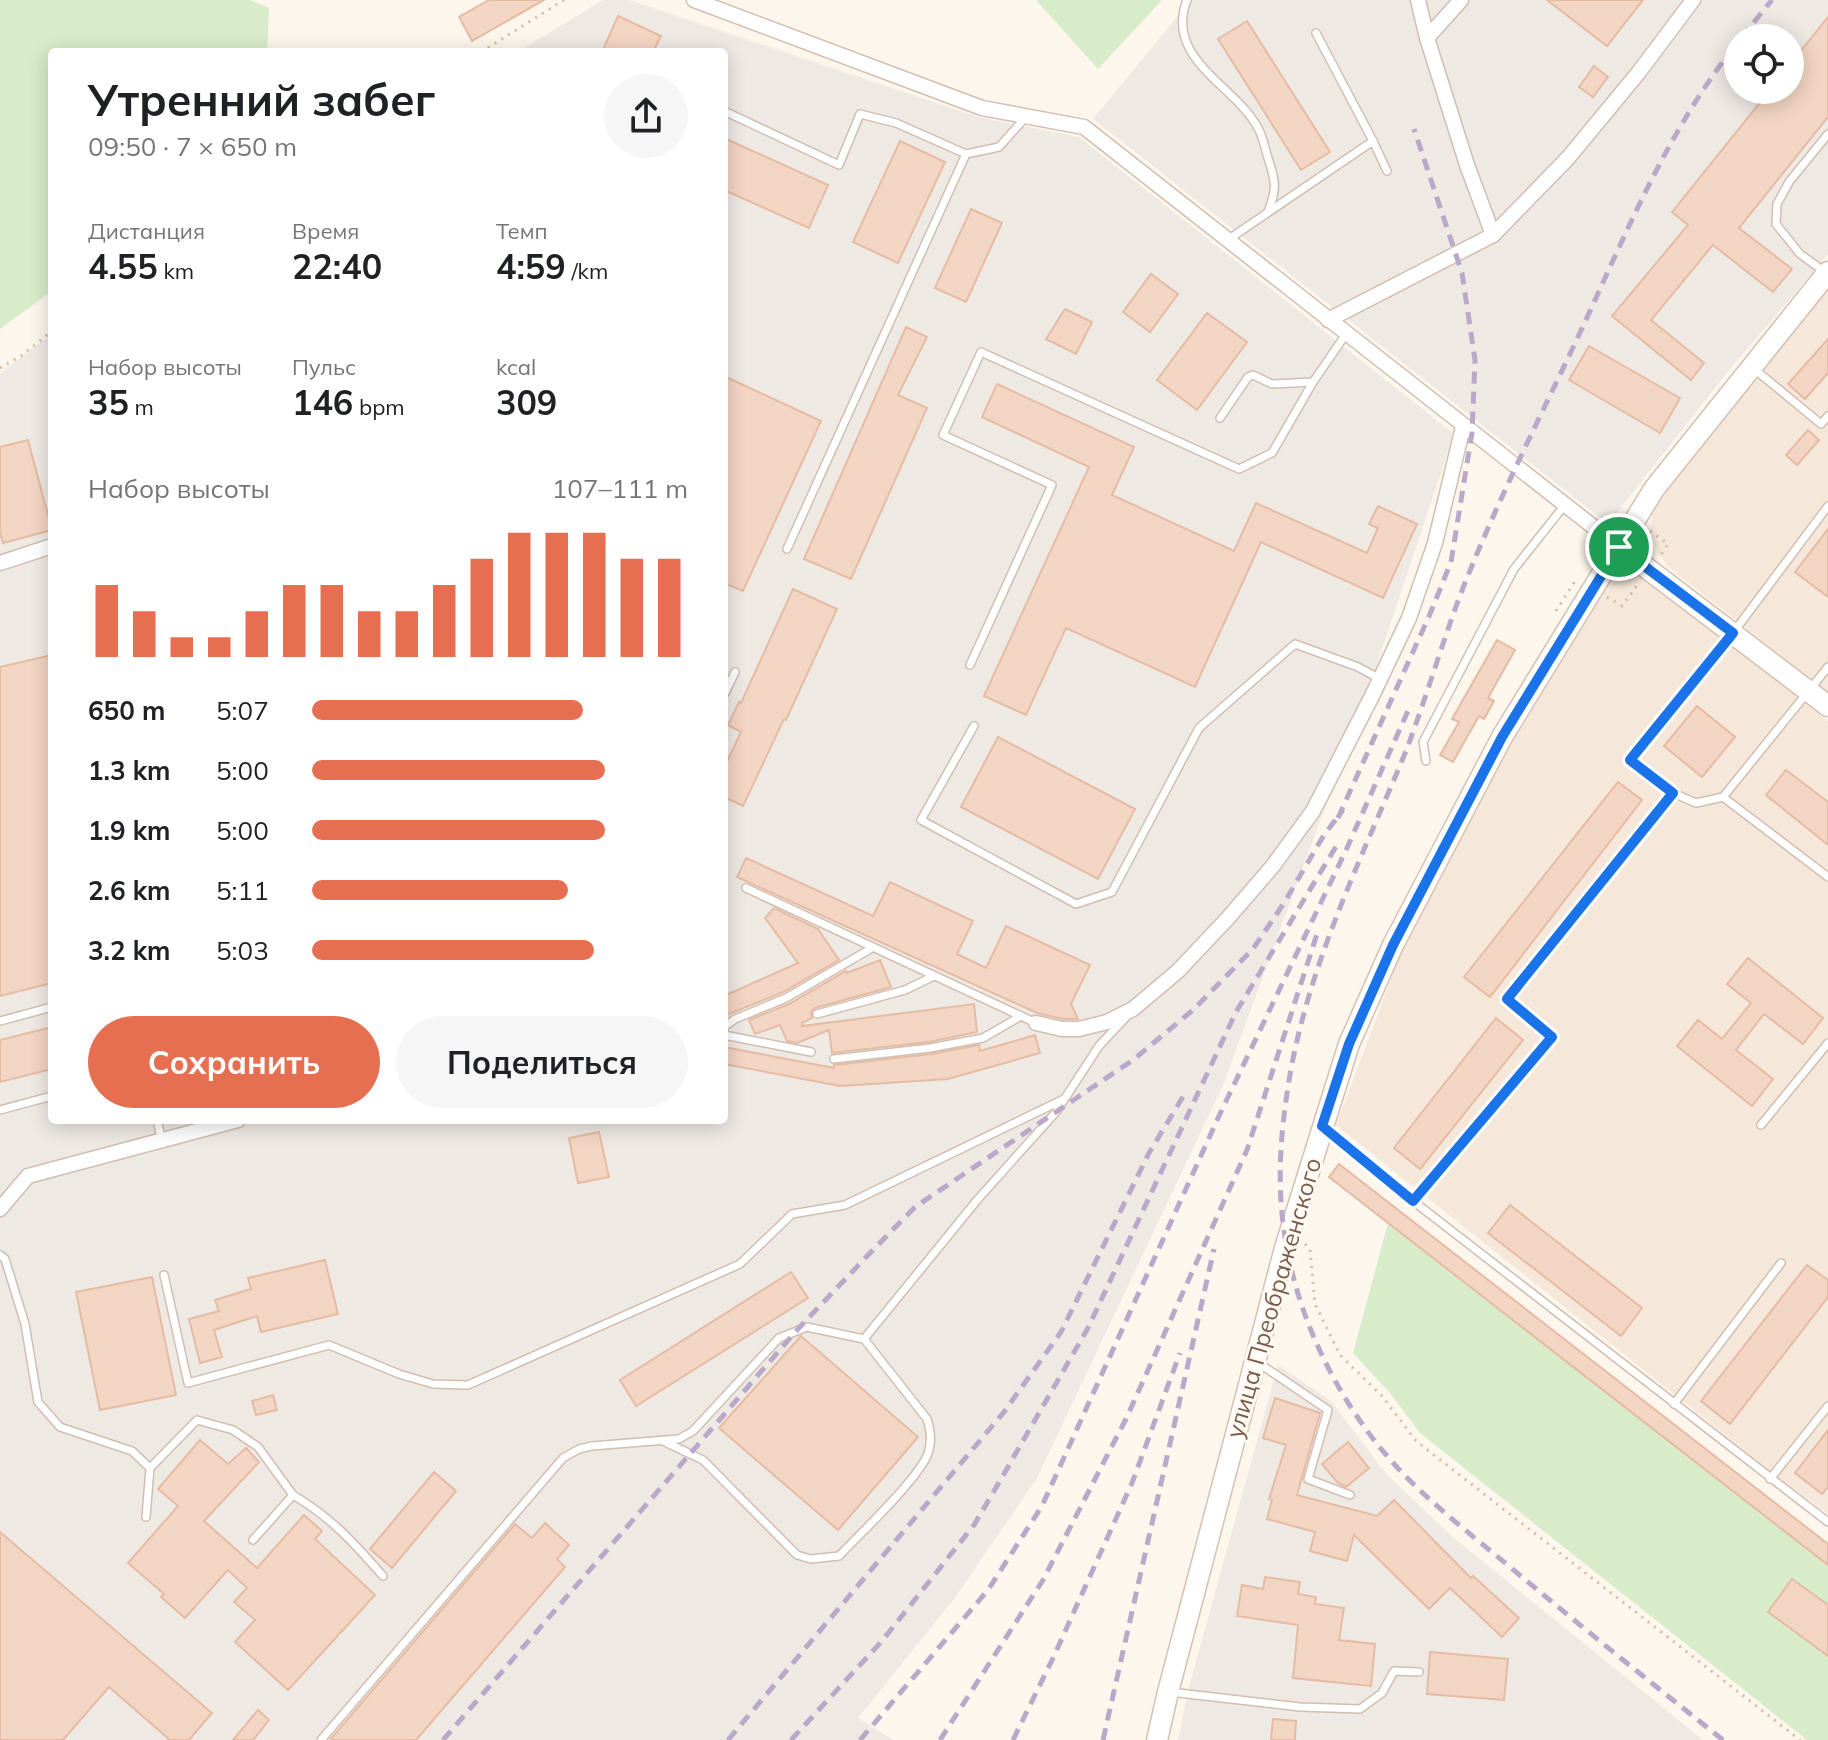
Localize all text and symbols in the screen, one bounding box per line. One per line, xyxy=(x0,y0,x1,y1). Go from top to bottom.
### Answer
map controls xyxy=(1724,24,1804,104)
button: locate xyxy=(1724,24,1804,104)
text: Утренний забег xyxy=(88,72,435,127)
button: share xyxy=(604,74,688,158)
text: 09:50 · 7 × 650 m xyxy=(88,130,297,163)
text: Дистанция xyxy=(88,217,205,245)
text: Время xyxy=(292,217,359,245)
text: Темп xyxy=(496,217,548,245)
text: 4.55 xyxy=(88,245,158,288)
text: 22:40 xyxy=(292,245,382,288)
text: 4:59 xyxy=(496,245,566,288)
text: km xyxy=(158,257,194,285)
text: /km xyxy=(566,257,608,285)
text: Набор высоты xyxy=(88,353,242,381)
text: Пульс xyxy=(292,353,356,381)
text: kcal xyxy=(496,353,536,381)
text: 35 xyxy=(88,381,129,424)
text: 146 xyxy=(292,381,353,424)
text: 309 xyxy=(496,381,557,424)
text: m xyxy=(129,393,154,421)
text: bpm xyxy=(353,393,405,421)
text: Набор высоты xyxy=(88,472,270,505)
text: 107–111 m xyxy=(552,472,688,505)
pin xyxy=(1585,513,1653,581)
icon: arrive xyxy=(1597,525,1641,569)
text: 650 m xyxy=(88,694,165,727)
text: 5:07 xyxy=(216,694,269,727)
text: 1.3 km xyxy=(88,754,171,787)
text: 5:00 xyxy=(216,754,269,787)
text: 1.9 km xyxy=(88,814,171,847)
text: 5:00 xyxy=(216,814,269,847)
text: 2.6 km xyxy=(88,874,171,907)
text: 5:11 xyxy=(216,874,269,907)
text: 3.2 km xyxy=(88,934,171,967)
text: 5:03 xyxy=(216,934,269,967)
button: Сохранить xyxy=(88,1016,380,1108)
button: Поделиться xyxy=(396,1016,688,1108)
street label: улица Преображенского xyxy=(1219,1154,1327,1441)

